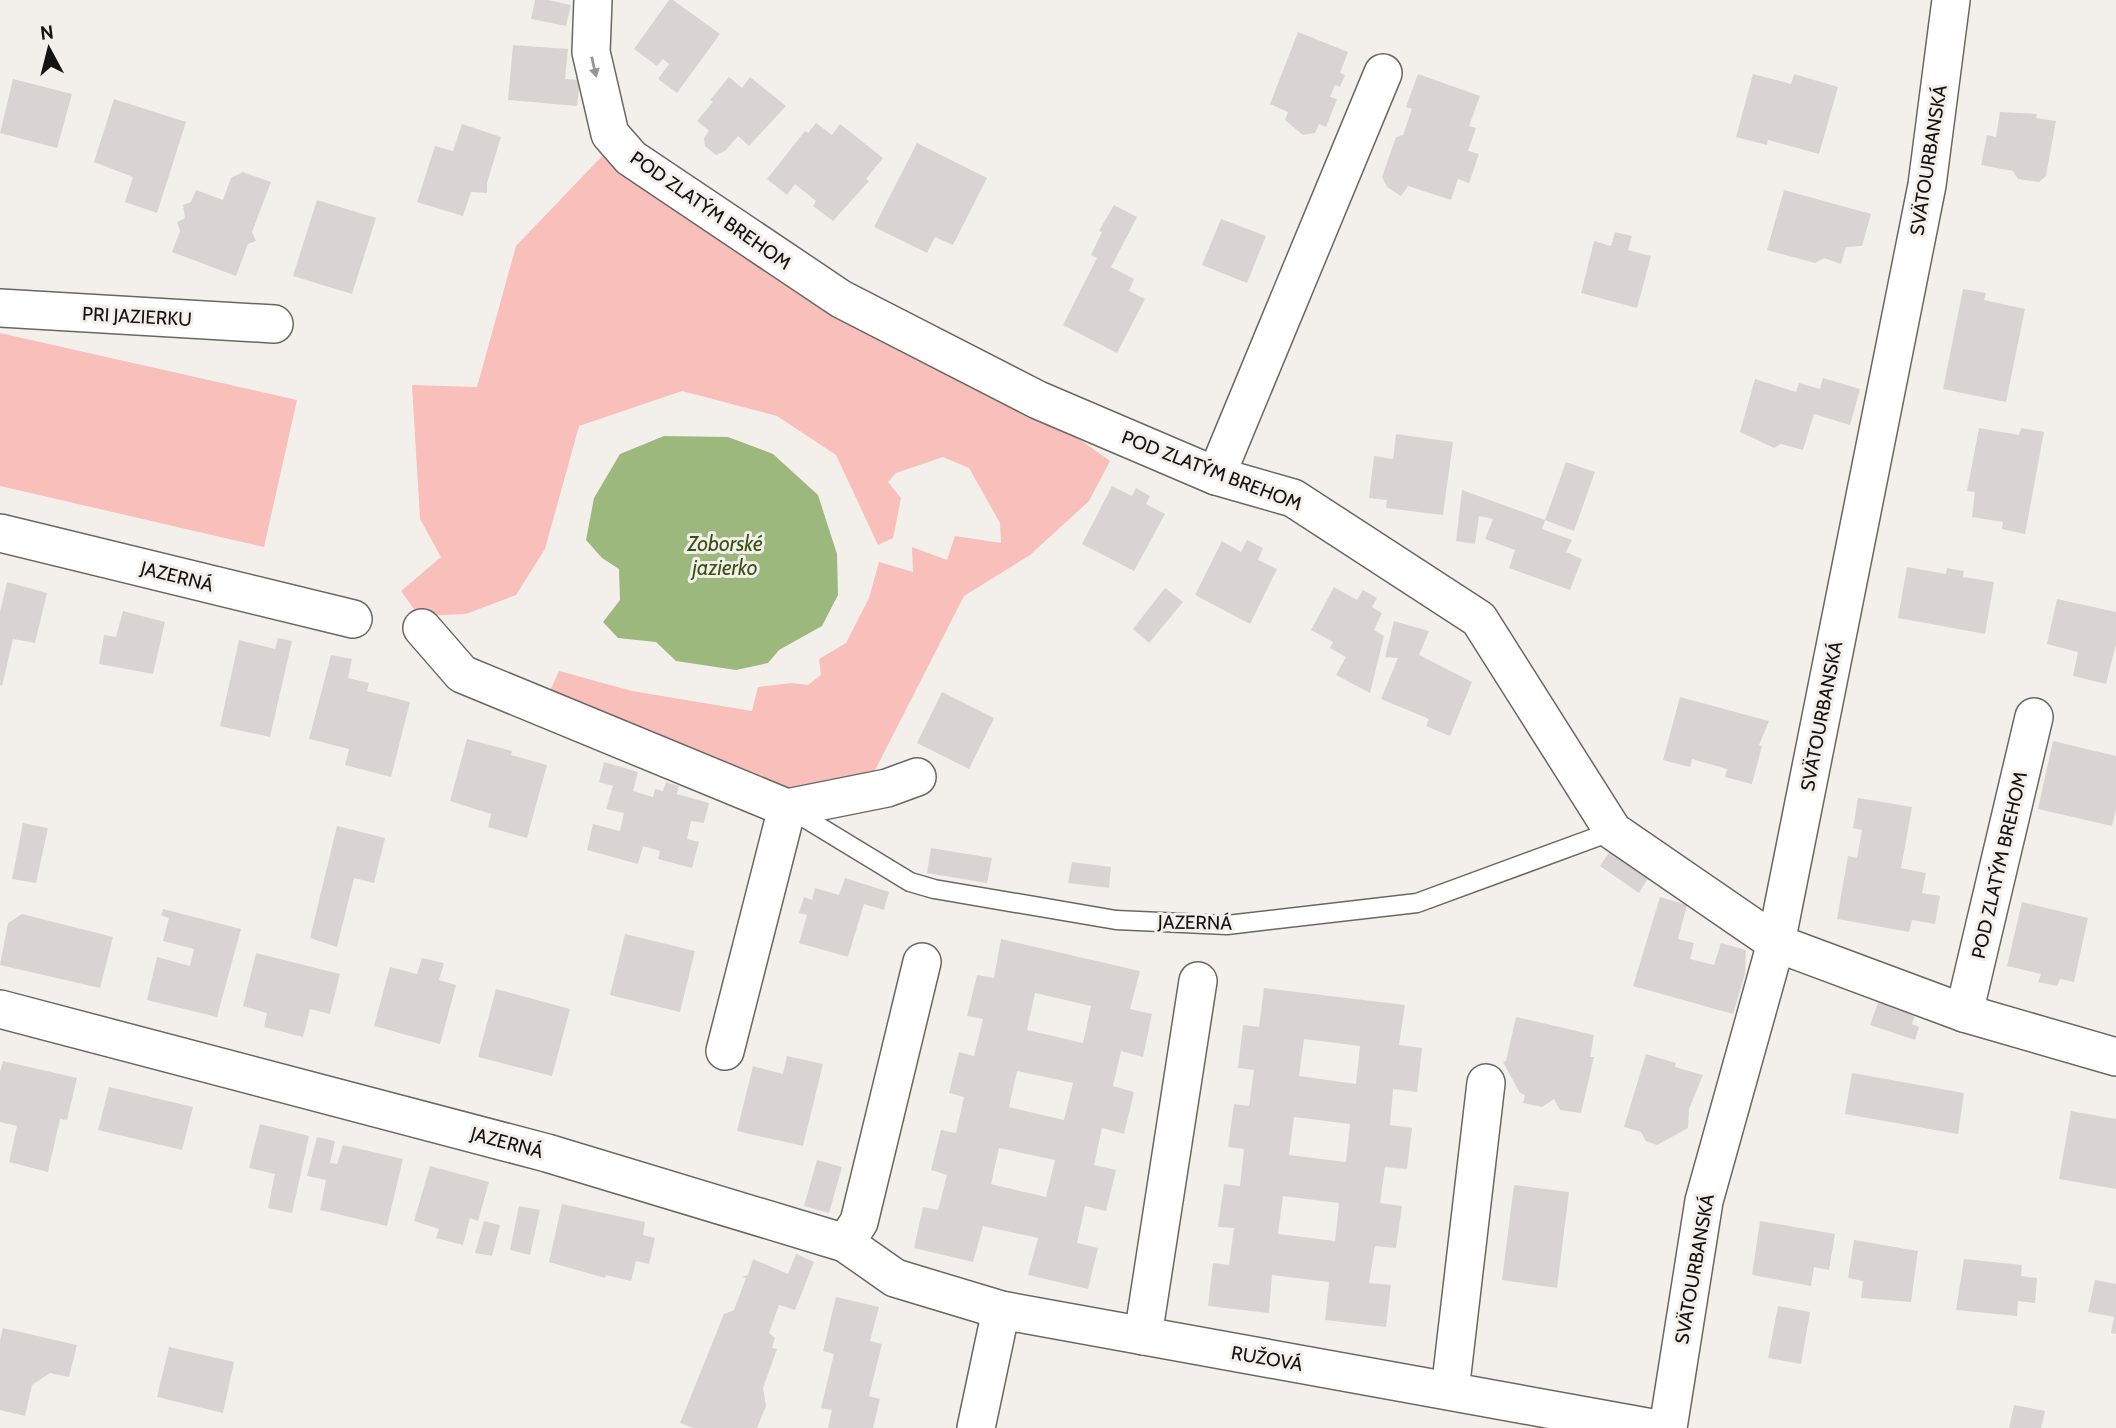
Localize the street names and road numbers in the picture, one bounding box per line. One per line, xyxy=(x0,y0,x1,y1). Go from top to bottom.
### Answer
street label: SVÄTOURBANSKÁ xyxy=(1904,83,1952,237)
street label: POD ZLATÝM BREHOM xyxy=(626,145,796,275)
street label: PRI JAZIERKU xyxy=(82,302,192,331)
street label: POD ZLATÝM BREHOM xyxy=(1119,425,1305,515)
street label: JAZERNÁ xyxy=(137,555,216,597)
street label: SVÄTOURBANSKÁ xyxy=(1795,639,1847,793)
street label: POD ZLATÝM BREHOM xyxy=(1966,769,2032,961)
street label: JAZERNÁ xyxy=(1157,909,1233,935)
street label: JAZERNÁ xyxy=(467,1121,546,1163)
street label: SVÄTOURBANSKÁ xyxy=(1669,1192,1719,1346)
street label: RUŽOVÁ xyxy=(1229,1340,1305,1376)

